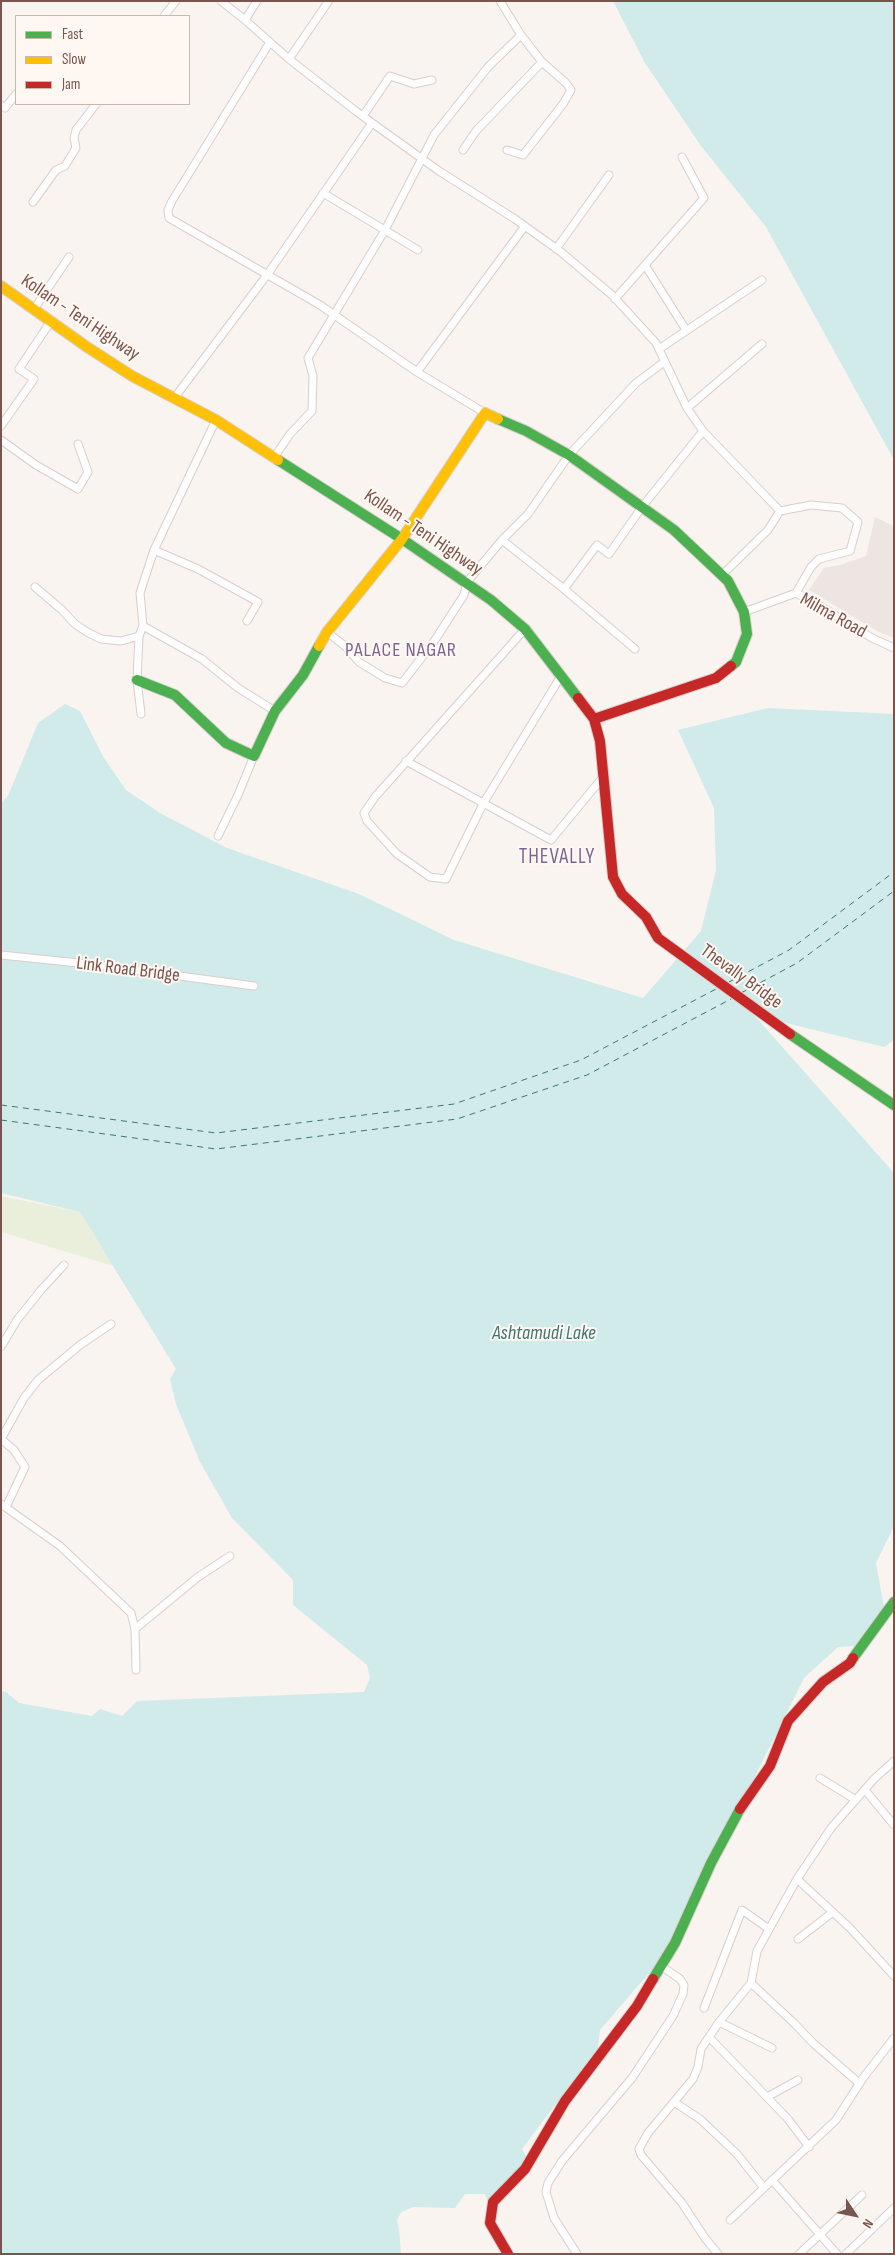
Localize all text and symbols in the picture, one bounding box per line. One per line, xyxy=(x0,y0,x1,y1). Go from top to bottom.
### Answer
legend xyxy=(15,15,190,105)
text: Fast xyxy=(62,25,83,44)
text: Slow xyxy=(62,50,86,69)
text: Jam xyxy=(62,75,80,94)
street label: Kollam - Teni Highway xyxy=(16,270,144,366)
street label: Kollam - Teni Highway xyxy=(359,485,487,581)
street label: Milma Road xyxy=(796,588,870,644)
district label: PALACE NAGAR xyxy=(343,639,459,663)
district label: THEVALLY xyxy=(518,845,596,871)
street label: Thevally Bridge xyxy=(696,940,786,1014)
street label: Link Road Bridge xyxy=(75,952,181,988)
water label: Ashtamudi Lake xyxy=(492,1322,596,1346)
north arrow xyxy=(830,2190,880,2240)
text: N xyxy=(859,2216,877,2232)

